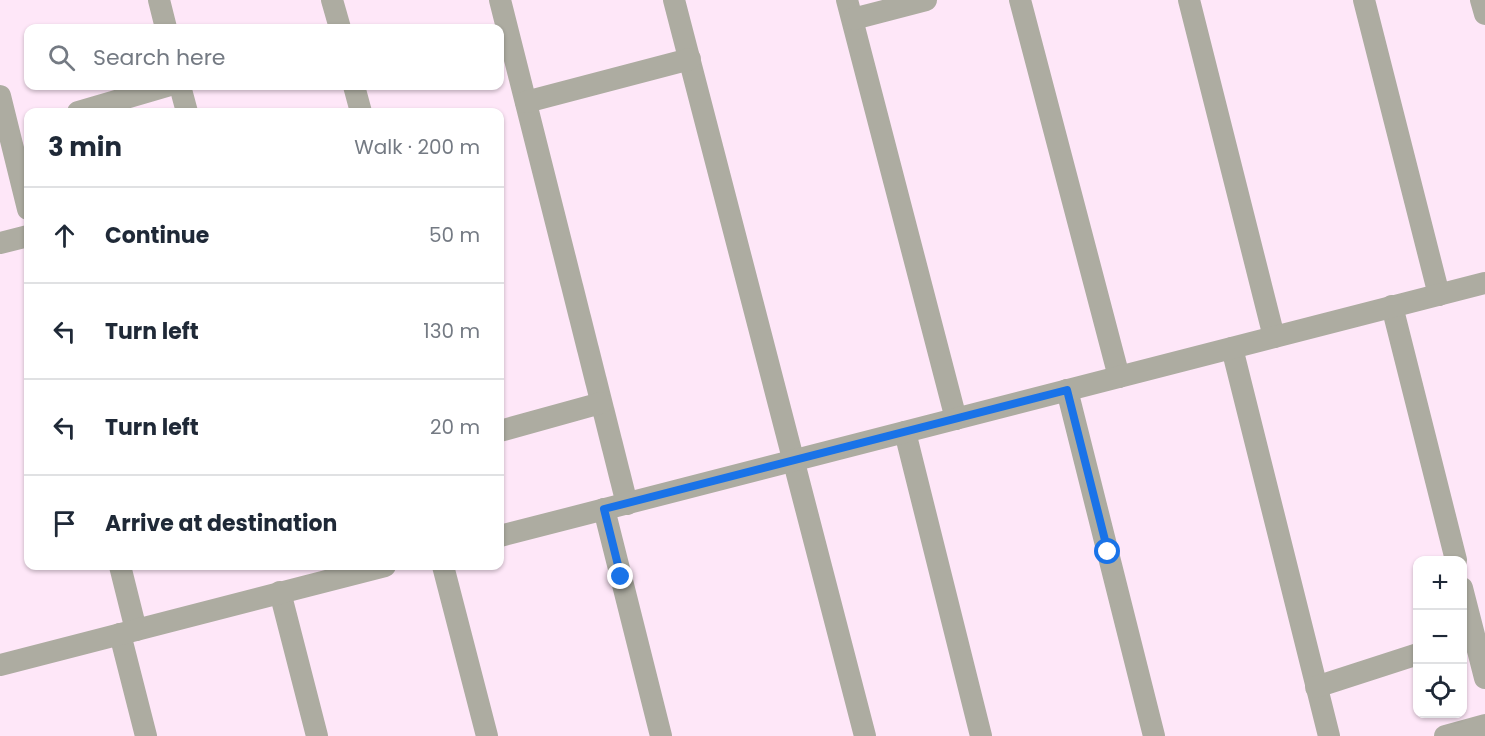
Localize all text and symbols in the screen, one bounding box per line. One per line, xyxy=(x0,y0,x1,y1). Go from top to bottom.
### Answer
search box xyxy=(24,24,504,90)
icon: search xyxy=(45,41,78,74)
text: Search here xyxy=(93,42,226,73)
text: 3 min xyxy=(48,129,122,165)
text: Walk · 200 m xyxy=(354,133,480,161)
icon: ahead xyxy=(48,219,81,252)
text: Continue xyxy=(105,220,209,251)
text: 50 m xyxy=(429,221,480,249)
icon: left xyxy=(48,315,81,348)
text: Turn left xyxy=(105,316,199,347)
text: 130 m xyxy=(423,317,480,345)
icon: left xyxy=(48,411,81,444)
text: Turn left xyxy=(105,412,199,443)
text: 20 m xyxy=(430,413,480,441)
icon: arrive xyxy=(48,507,81,540)
text: Arrive at destination xyxy=(105,508,337,539)
route start xyxy=(1094,538,1120,564)
map controls xyxy=(1413,556,1467,718)
button: + xyxy=(1413,556,1467,610)
route end xyxy=(607,563,633,589)
button: − xyxy=(1413,610,1467,664)
button: locate xyxy=(1413,664,1467,718)

